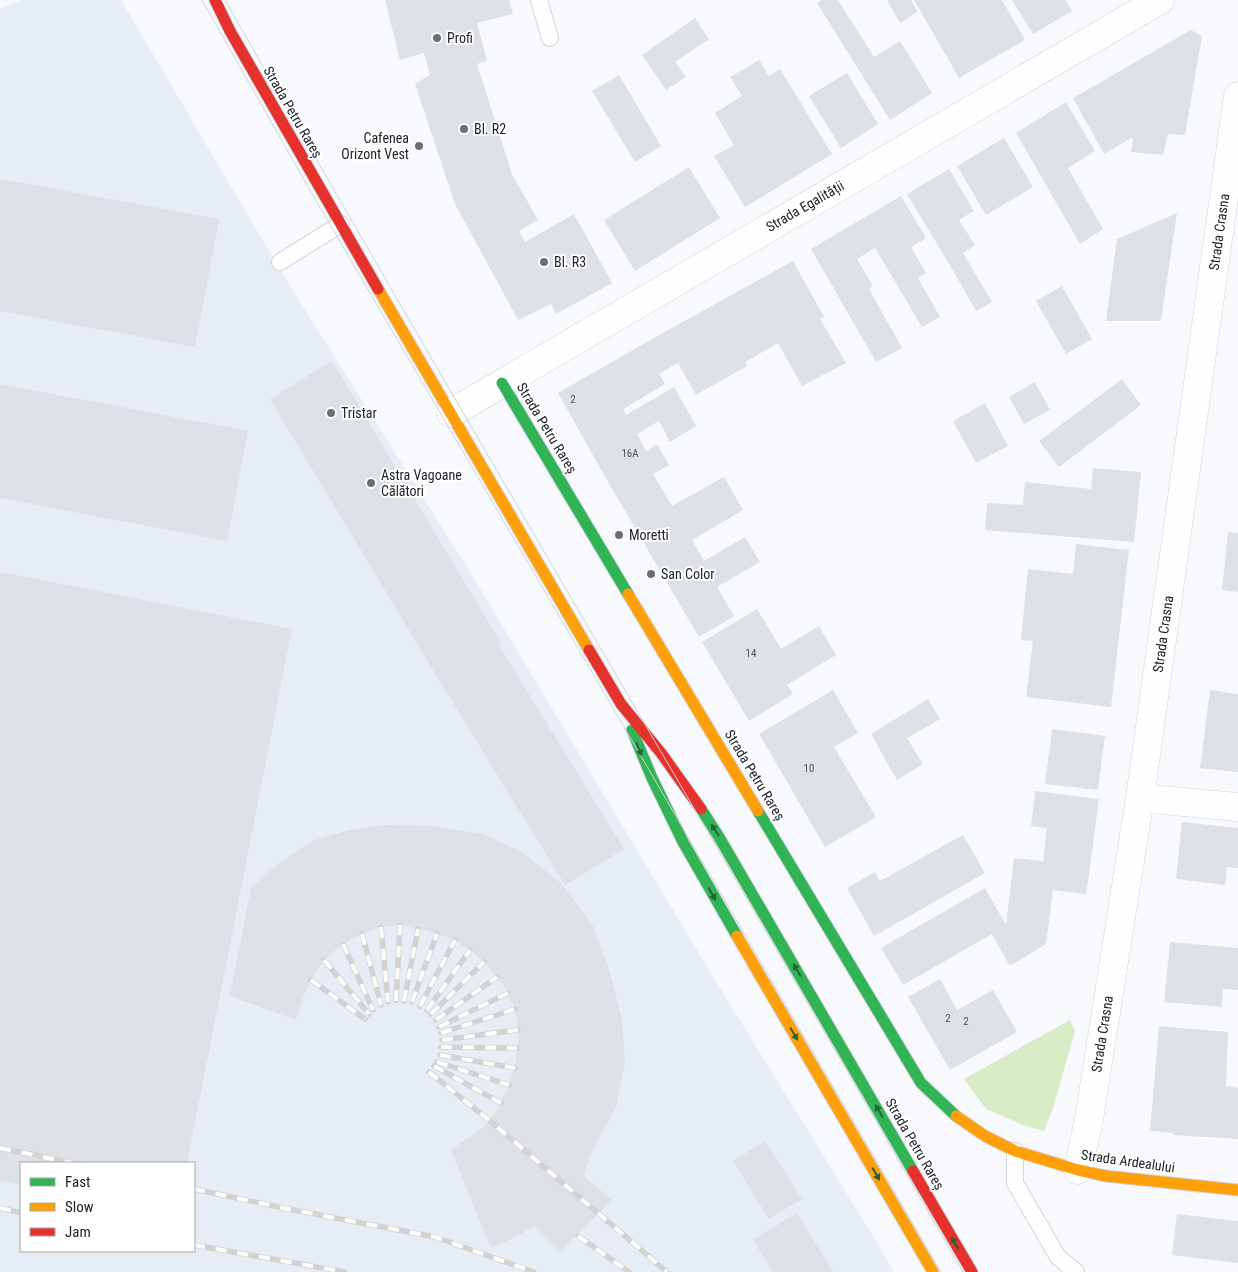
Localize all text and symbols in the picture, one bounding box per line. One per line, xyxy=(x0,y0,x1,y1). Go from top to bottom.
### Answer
place label: Profi xyxy=(447,30,473,46)
marker: Profi xyxy=(431,32,443,44)
street label: Strada Petru Rareș xyxy=(260,63,326,161)
place label: Bl. R2 xyxy=(474,121,506,137)
marker: Bl. R2 xyxy=(458,123,470,135)
place label: Cafenea Orizont Vest xyxy=(341,130,409,162)
marker: Cafenea Orizont Vest xyxy=(413,140,425,152)
street label: Strada Egalității xyxy=(763,177,847,236)
street label: Strada Crasna xyxy=(1206,193,1232,271)
place label: Bl. R3 xyxy=(554,254,586,270)
marker: Bl. R3 xyxy=(538,256,550,268)
street label: Strada Petru Rareș xyxy=(513,380,580,477)
house number: 2 xyxy=(570,393,576,406)
place label: Tristar xyxy=(341,405,377,421)
marker: Tristar xyxy=(325,407,337,419)
house number: 16A xyxy=(621,447,639,460)
place label: Astra Vagoane Călători xyxy=(381,467,462,499)
marker: Astra Vagoane Călători xyxy=(365,477,377,489)
place label: Moretti xyxy=(629,527,669,543)
marker: Moretti xyxy=(613,529,625,541)
place label: San Color xyxy=(661,566,714,582)
marker: San Color xyxy=(645,568,657,580)
street label: Strada Crasna xyxy=(1150,595,1176,673)
house number: 14 xyxy=(746,647,757,660)
street label: Strada Petru Rareș xyxy=(721,727,788,824)
one-way arrow xyxy=(635,742,643,757)
house number: 10 xyxy=(804,762,814,775)
one-way arrow xyxy=(710,823,719,837)
one-way arrow xyxy=(708,887,717,900)
one-way arrow xyxy=(792,964,801,977)
street label: Strada Crasna xyxy=(1088,994,1116,1074)
house number: 2 xyxy=(945,1012,951,1025)
house number: 2 xyxy=(963,1015,969,1028)
one-way arrow xyxy=(790,1027,799,1041)
street label: Strada Petru Rareș xyxy=(882,1095,948,1193)
one-way arrow xyxy=(874,1104,883,1117)
street label: Strada Ardealului xyxy=(1080,1146,1176,1176)
legend xyxy=(20,1162,195,1252)
one-way arrow xyxy=(872,1168,881,1181)
text: Fast xyxy=(65,1173,90,1191)
text: Slow xyxy=(65,1198,94,1216)
text: Jam xyxy=(65,1223,91,1241)
one-way arrow xyxy=(951,1236,960,1249)

